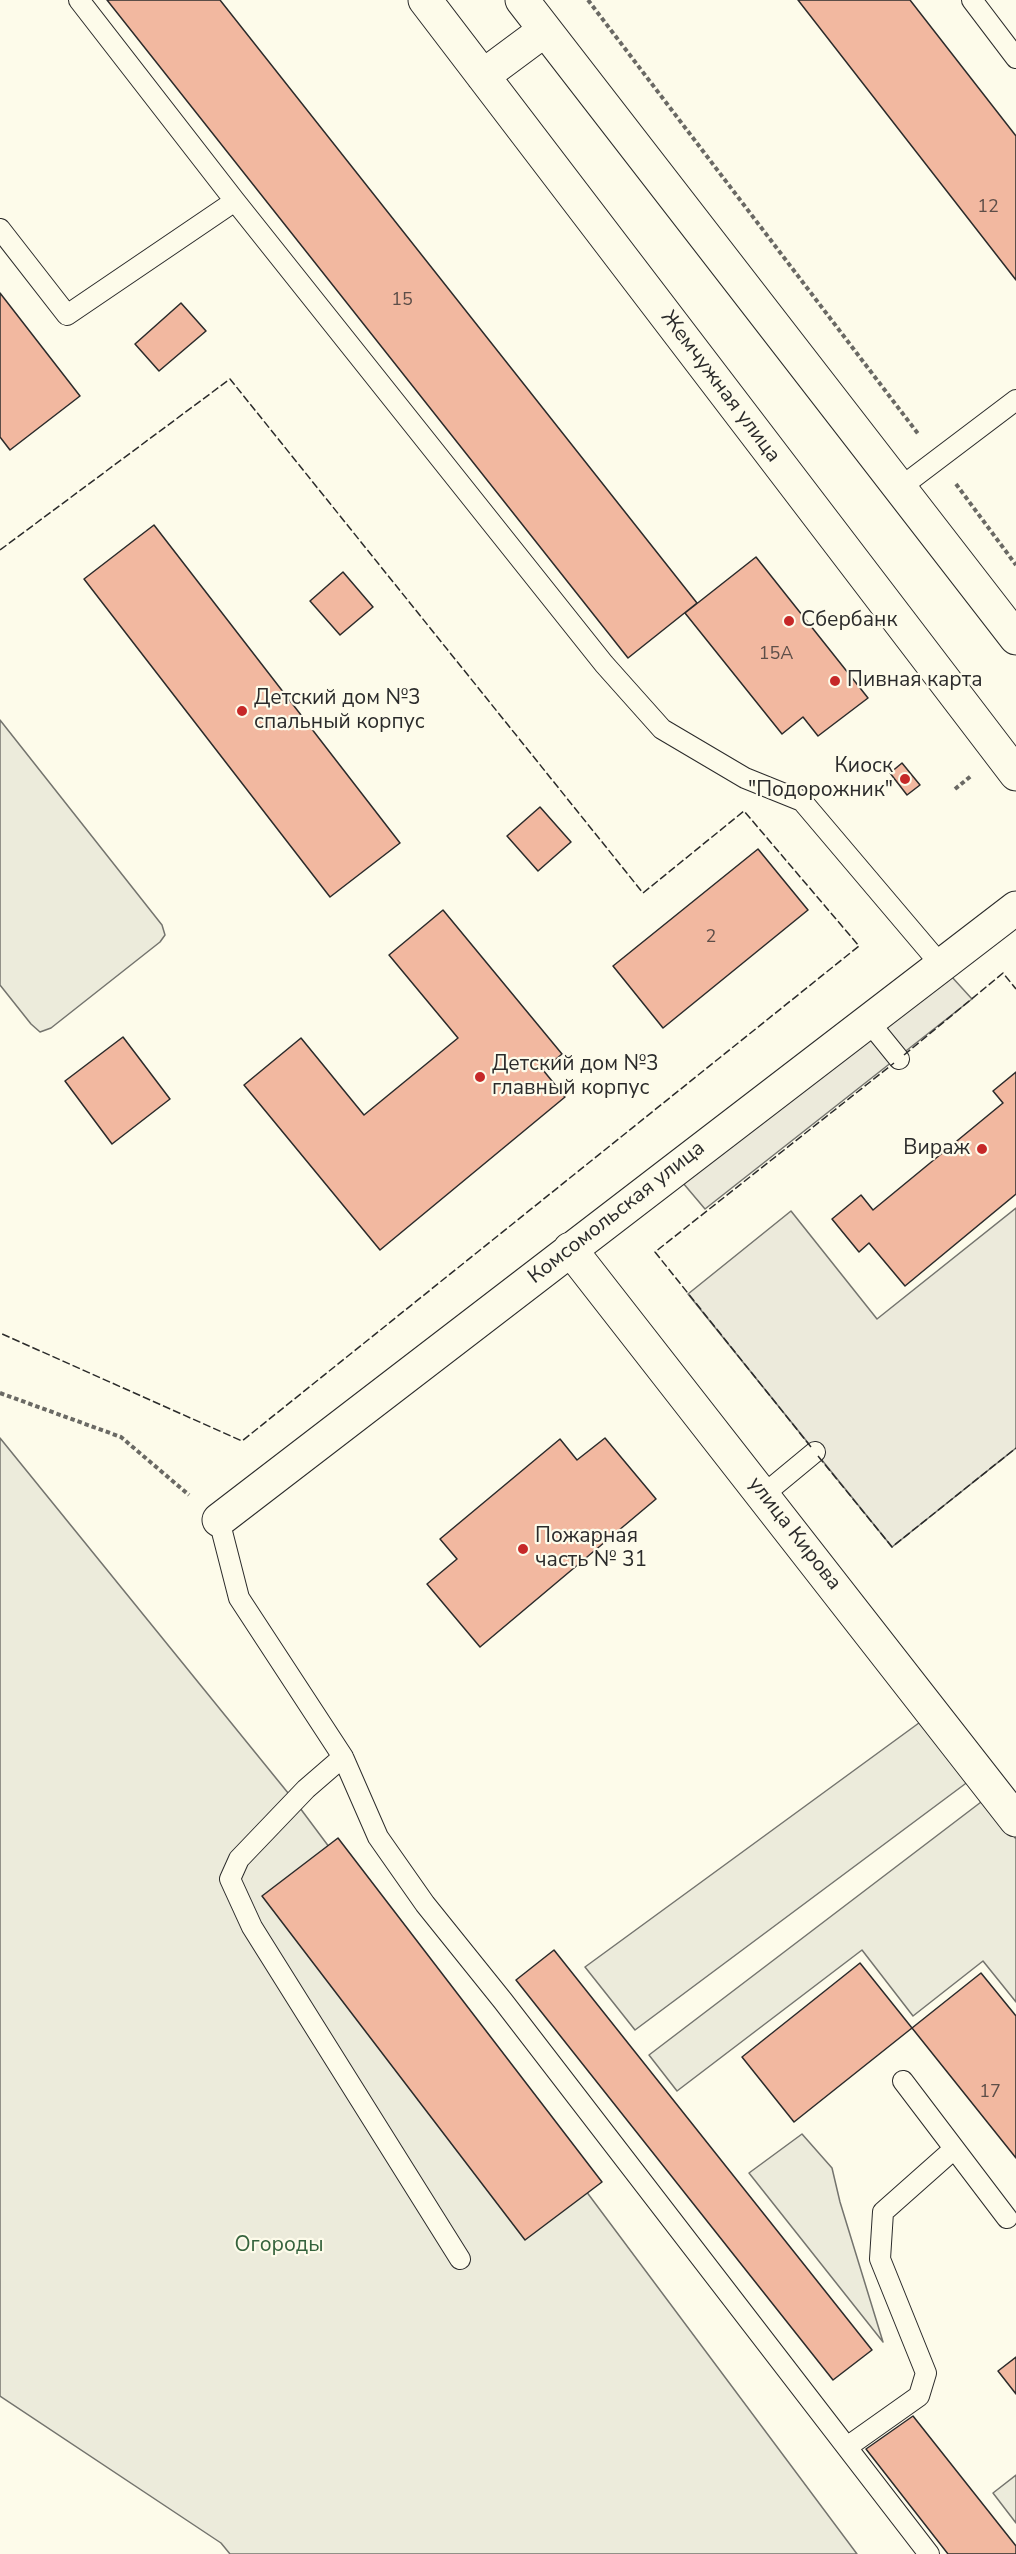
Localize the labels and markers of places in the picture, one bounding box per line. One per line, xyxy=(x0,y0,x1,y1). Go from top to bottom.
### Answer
place label: Сбербанк xyxy=(801,608,897,634)
marker: Сбербанк xyxy=(782,614,796,628)
place label: Пивная карта xyxy=(847,668,982,694)
marker: Пивная карта xyxy=(828,674,842,688)
place label: Детский дом №3 спальный корпус xyxy=(254,686,425,736)
marker: Детский дом №3 спальный корпус xyxy=(235,704,249,718)
place label: Киоск "Подорожник" xyxy=(748,754,893,804)
marker: Киоск "Подорожник" xyxy=(898,772,912,786)
place label: Детский дом №3 главный корпус xyxy=(492,1052,659,1102)
marker: Детский дом №3 главный корпус xyxy=(473,1070,487,1084)
place label: Вираж xyxy=(903,1136,970,1162)
marker: Вираж xyxy=(975,1142,989,1156)
place label: Пожарная часть № 31 xyxy=(535,1524,647,1574)
marker: Пожарная часть № 31 xyxy=(516,1542,530,1556)

